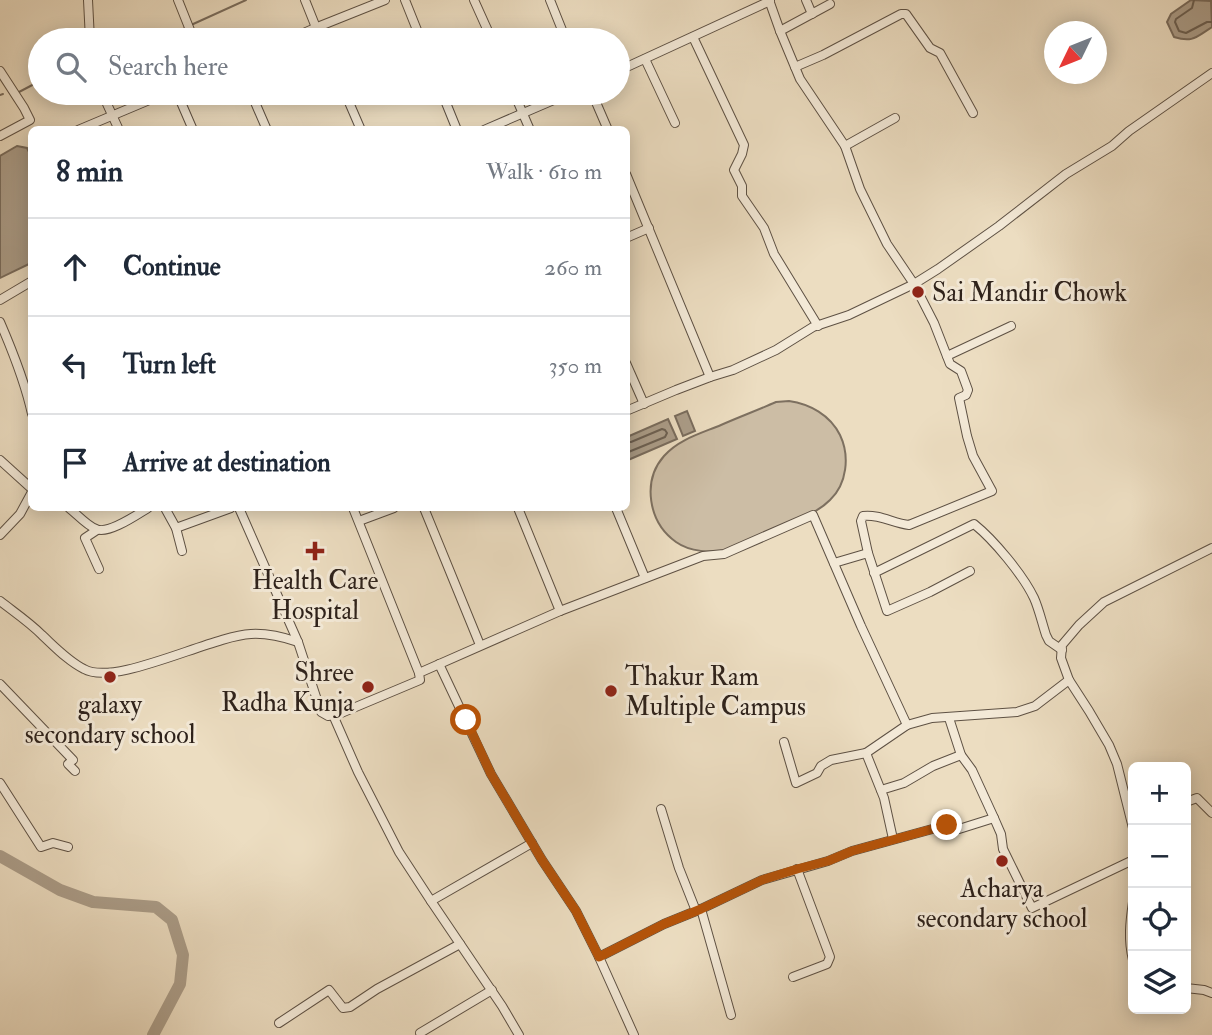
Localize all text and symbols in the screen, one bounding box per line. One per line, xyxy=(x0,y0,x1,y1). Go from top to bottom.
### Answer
north arrow xyxy=(1044,21,1107,84)
search box xyxy=(28,28,630,105)
icon: search xyxy=(52,48,90,86)
text: Search here xyxy=(108,51,228,83)
text: 8 min xyxy=(56,153,123,190)
text: Walk · 610 m xyxy=(486,157,602,186)
icon: ahead xyxy=(56,248,94,286)
text: Continue xyxy=(123,251,221,283)
text: 260 m xyxy=(544,253,602,282)
place label: Sai Mandir Chowk xyxy=(932,277,1128,309)
marker: Sai Mandir Chowk xyxy=(910,284,926,300)
icon: left xyxy=(56,346,94,384)
text: Turn left xyxy=(123,349,216,381)
text: 350 m xyxy=(549,351,602,380)
icon: arrive xyxy=(56,444,94,482)
text: Arrive at destination xyxy=(123,447,331,479)
marker: Health Care Hospital xyxy=(305,541,325,561)
place label: Health Care Hospital xyxy=(252,565,378,628)
place label: Shree Radha Kunja xyxy=(221,657,354,719)
place label: Thakur Ram Multiple Campus xyxy=(625,661,806,724)
marker: galaxy secondary school xyxy=(102,669,118,685)
marker: Shree Radha Kunja xyxy=(360,679,376,695)
marker: Thakur Ram Multiple Campus xyxy=(603,683,619,699)
place label: galaxy secondary school xyxy=(25,689,196,751)
route start xyxy=(450,704,481,735)
map controls xyxy=(1128,762,1191,1014)
button: + xyxy=(1128,762,1191,825)
route end xyxy=(931,809,962,840)
button: − xyxy=(1128,825,1191,888)
marker: Acharya secondary school xyxy=(994,853,1010,869)
place label: Acharya secondary school xyxy=(917,873,1088,935)
button: locate xyxy=(1128,888,1191,951)
button: layers xyxy=(1128,951,1191,1014)

